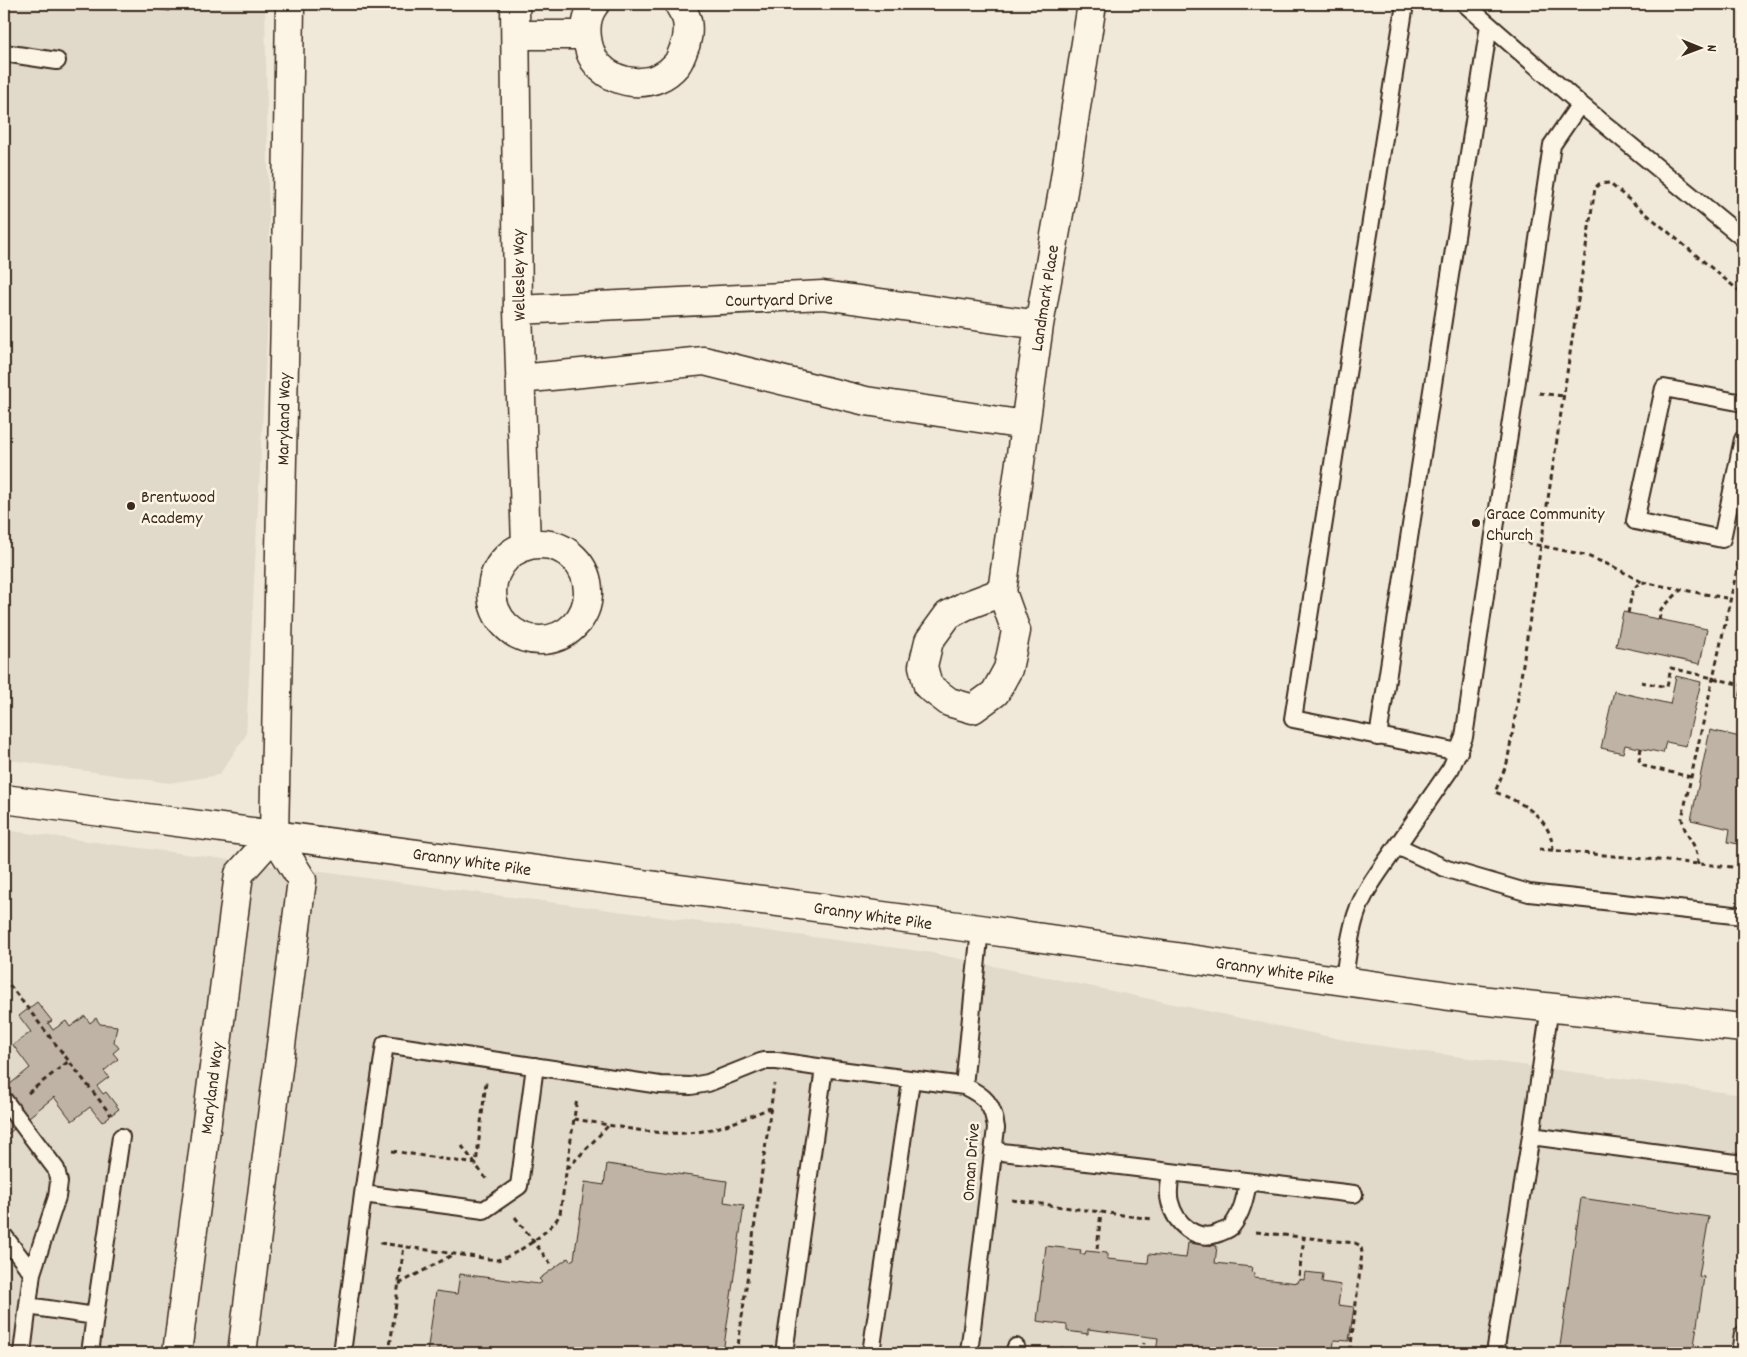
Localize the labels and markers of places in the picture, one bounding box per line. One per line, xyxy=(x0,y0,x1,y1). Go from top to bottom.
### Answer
place label: Brentwood Academy xyxy=(141,486,215,532)
marker: Brentwood Academy xyxy=(125,500,137,512)
place label: Grace Community Church xyxy=(1486,503,1605,549)
marker: Grace Community Church xyxy=(1470,517,1482,529)

